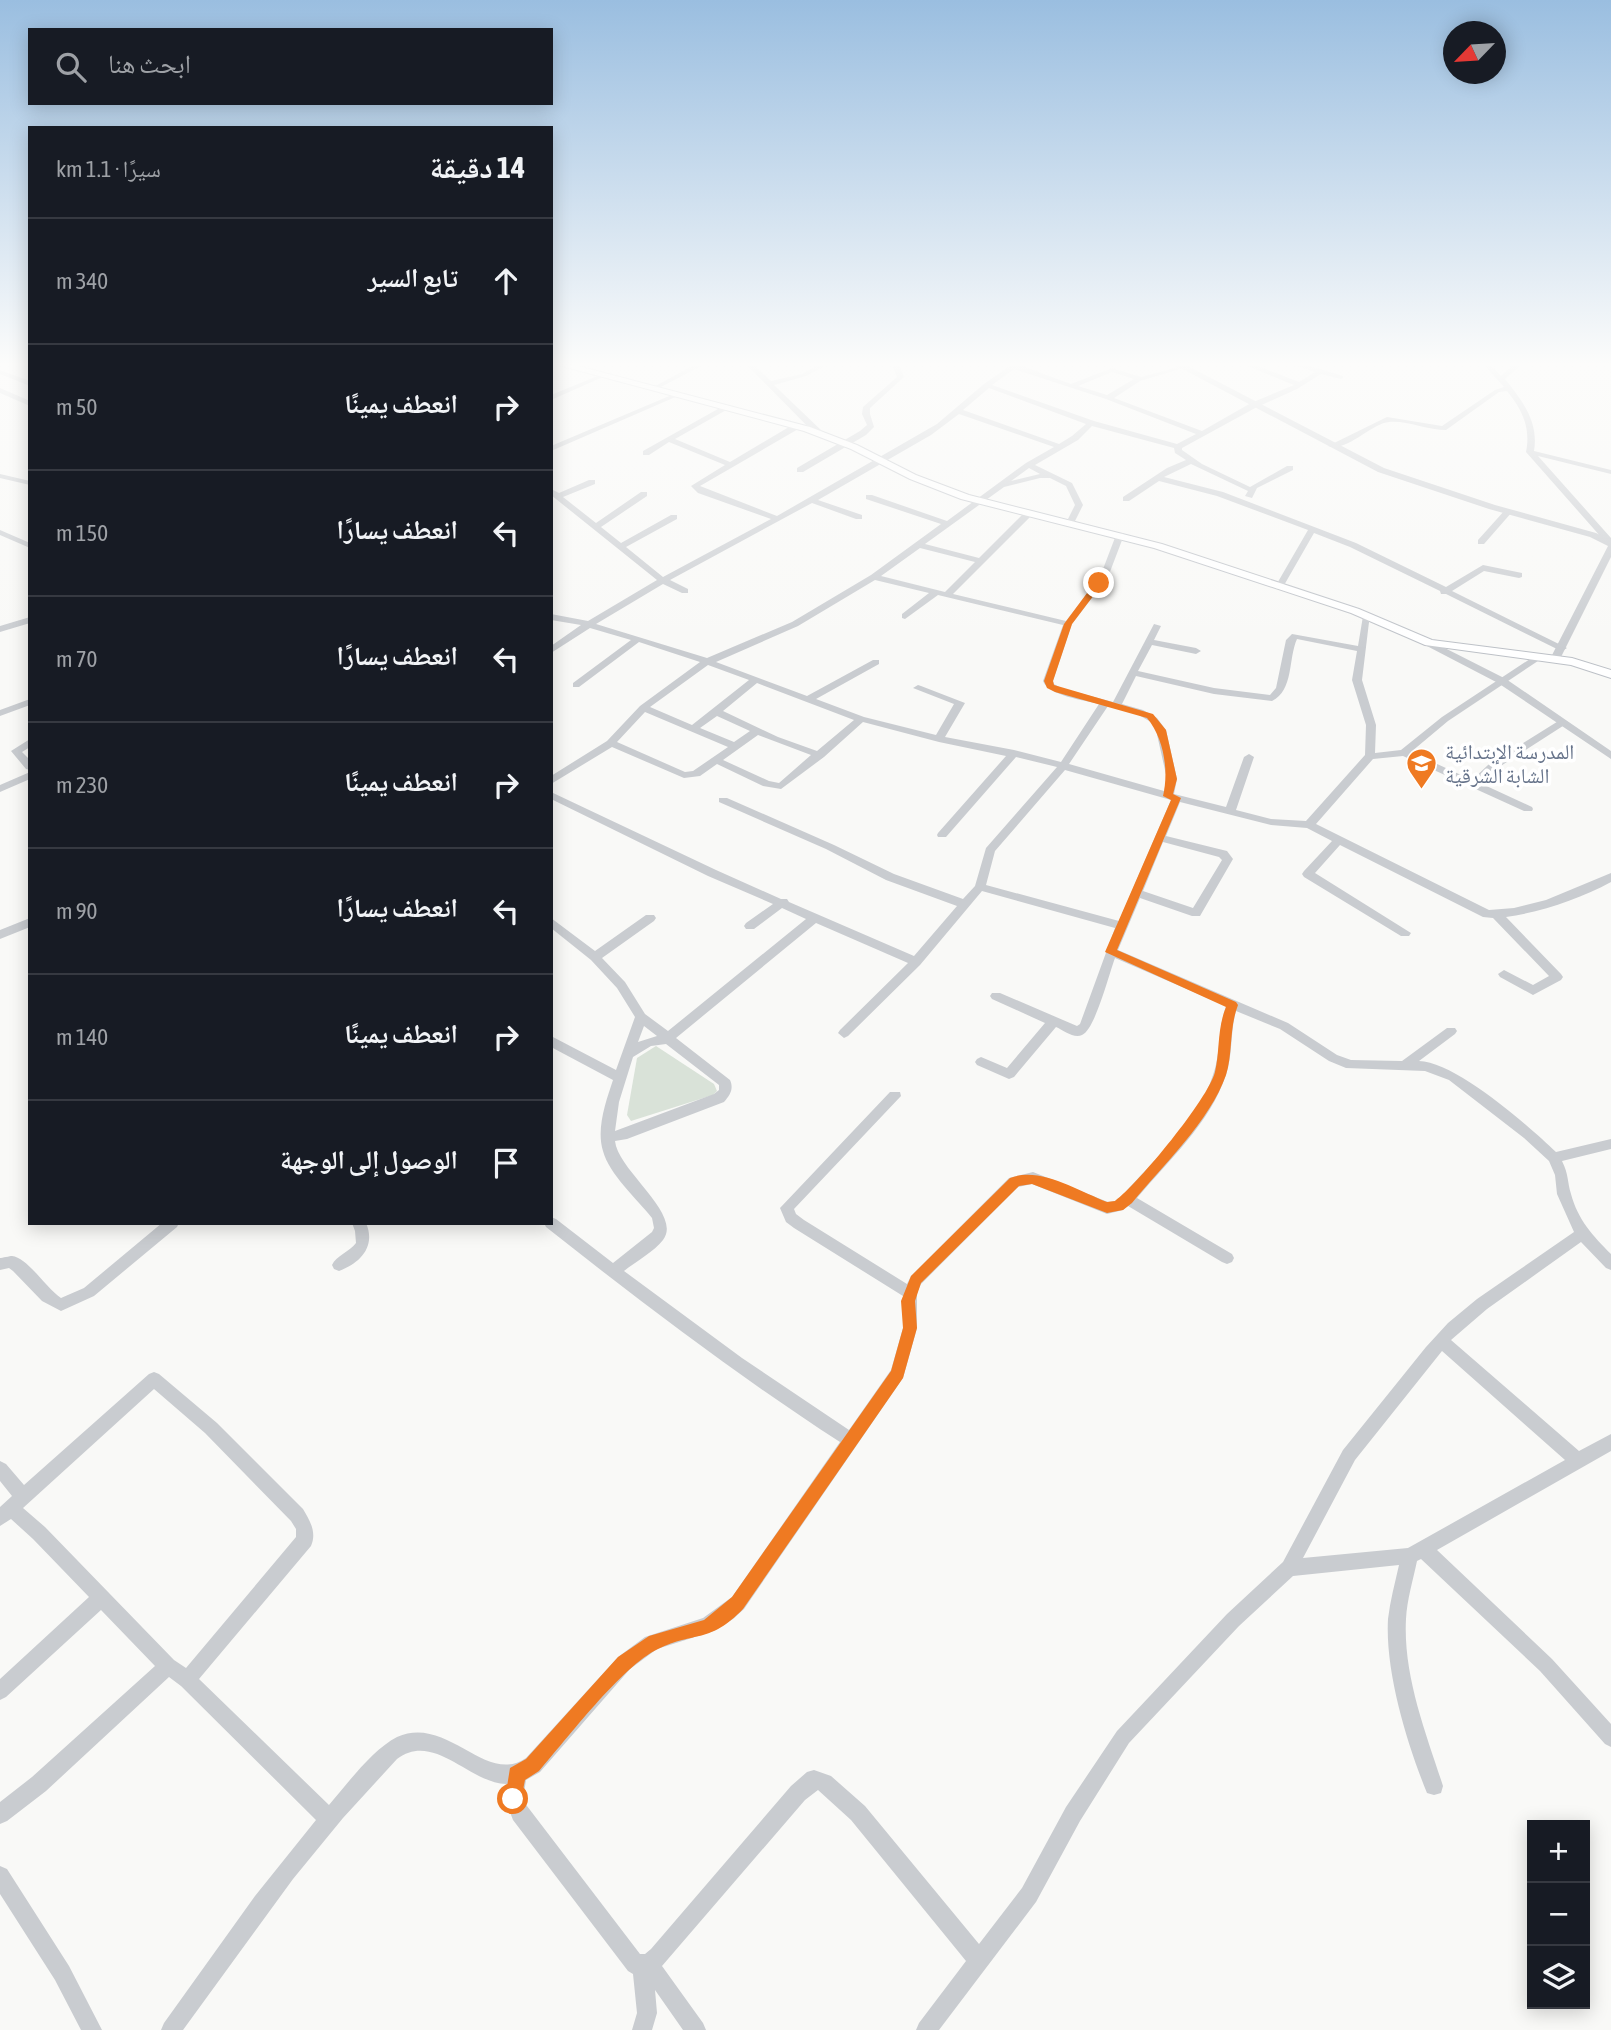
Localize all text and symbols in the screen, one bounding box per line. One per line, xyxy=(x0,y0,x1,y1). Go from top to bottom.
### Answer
north arrow xyxy=(1443,21,1506,84)
search box xyxy=(28,28,553,105)
icon: search xyxy=(52,48,90,86)
text: ابحث هنا xyxy=(108,49,191,79)
text: 14 دقيقة xyxy=(430,150,525,184)
text: سيرًا · 1.1 km xyxy=(56,156,161,182)
icon: ahead xyxy=(487,262,525,300)
text: تابع السير xyxy=(368,263,458,293)
text: 340 m xyxy=(56,268,108,294)
icon: right xyxy=(487,388,525,426)
text: انعطف يمينًا xyxy=(344,389,458,419)
text: 50 m xyxy=(56,394,97,420)
icon: left xyxy=(487,514,525,552)
text: انعطف يسارًا xyxy=(337,515,458,545)
text: 150 m xyxy=(56,520,108,546)
route end xyxy=(1083,567,1114,598)
icon: left xyxy=(487,640,525,678)
text: انعطف يسارًا xyxy=(337,641,458,671)
text: 70 m xyxy=(56,646,97,672)
place label: المدرسة الإبتدائية الشابة الشرقية xyxy=(1445,739,1574,788)
school or university icon: المدرسة الإبتدائية الشابة الشرقية xyxy=(1405,747,1439,791)
icon: right xyxy=(487,766,525,804)
text: انعطف يمينًا xyxy=(344,767,458,797)
text: 230 m xyxy=(56,772,108,798)
icon: left xyxy=(487,892,525,930)
text: انعطف يسارًا xyxy=(337,893,458,923)
text: 90 m xyxy=(56,898,97,924)
icon: right xyxy=(487,1018,525,1056)
text: انعطف يمينًا xyxy=(344,1019,458,1049)
text: 140 m xyxy=(56,1024,108,1050)
icon: arrive xyxy=(487,1144,525,1182)
text: الوصول إلى الوجهة xyxy=(280,1145,458,1175)
route start xyxy=(497,1783,528,1814)
map controls xyxy=(1527,1820,1590,2009)
button: + xyxy=(1527,1820,1590,1883)
button: − xyxy=(1527,1883,1590,1946)
button: layers xyxy=(1527,1946,1590,2009)

